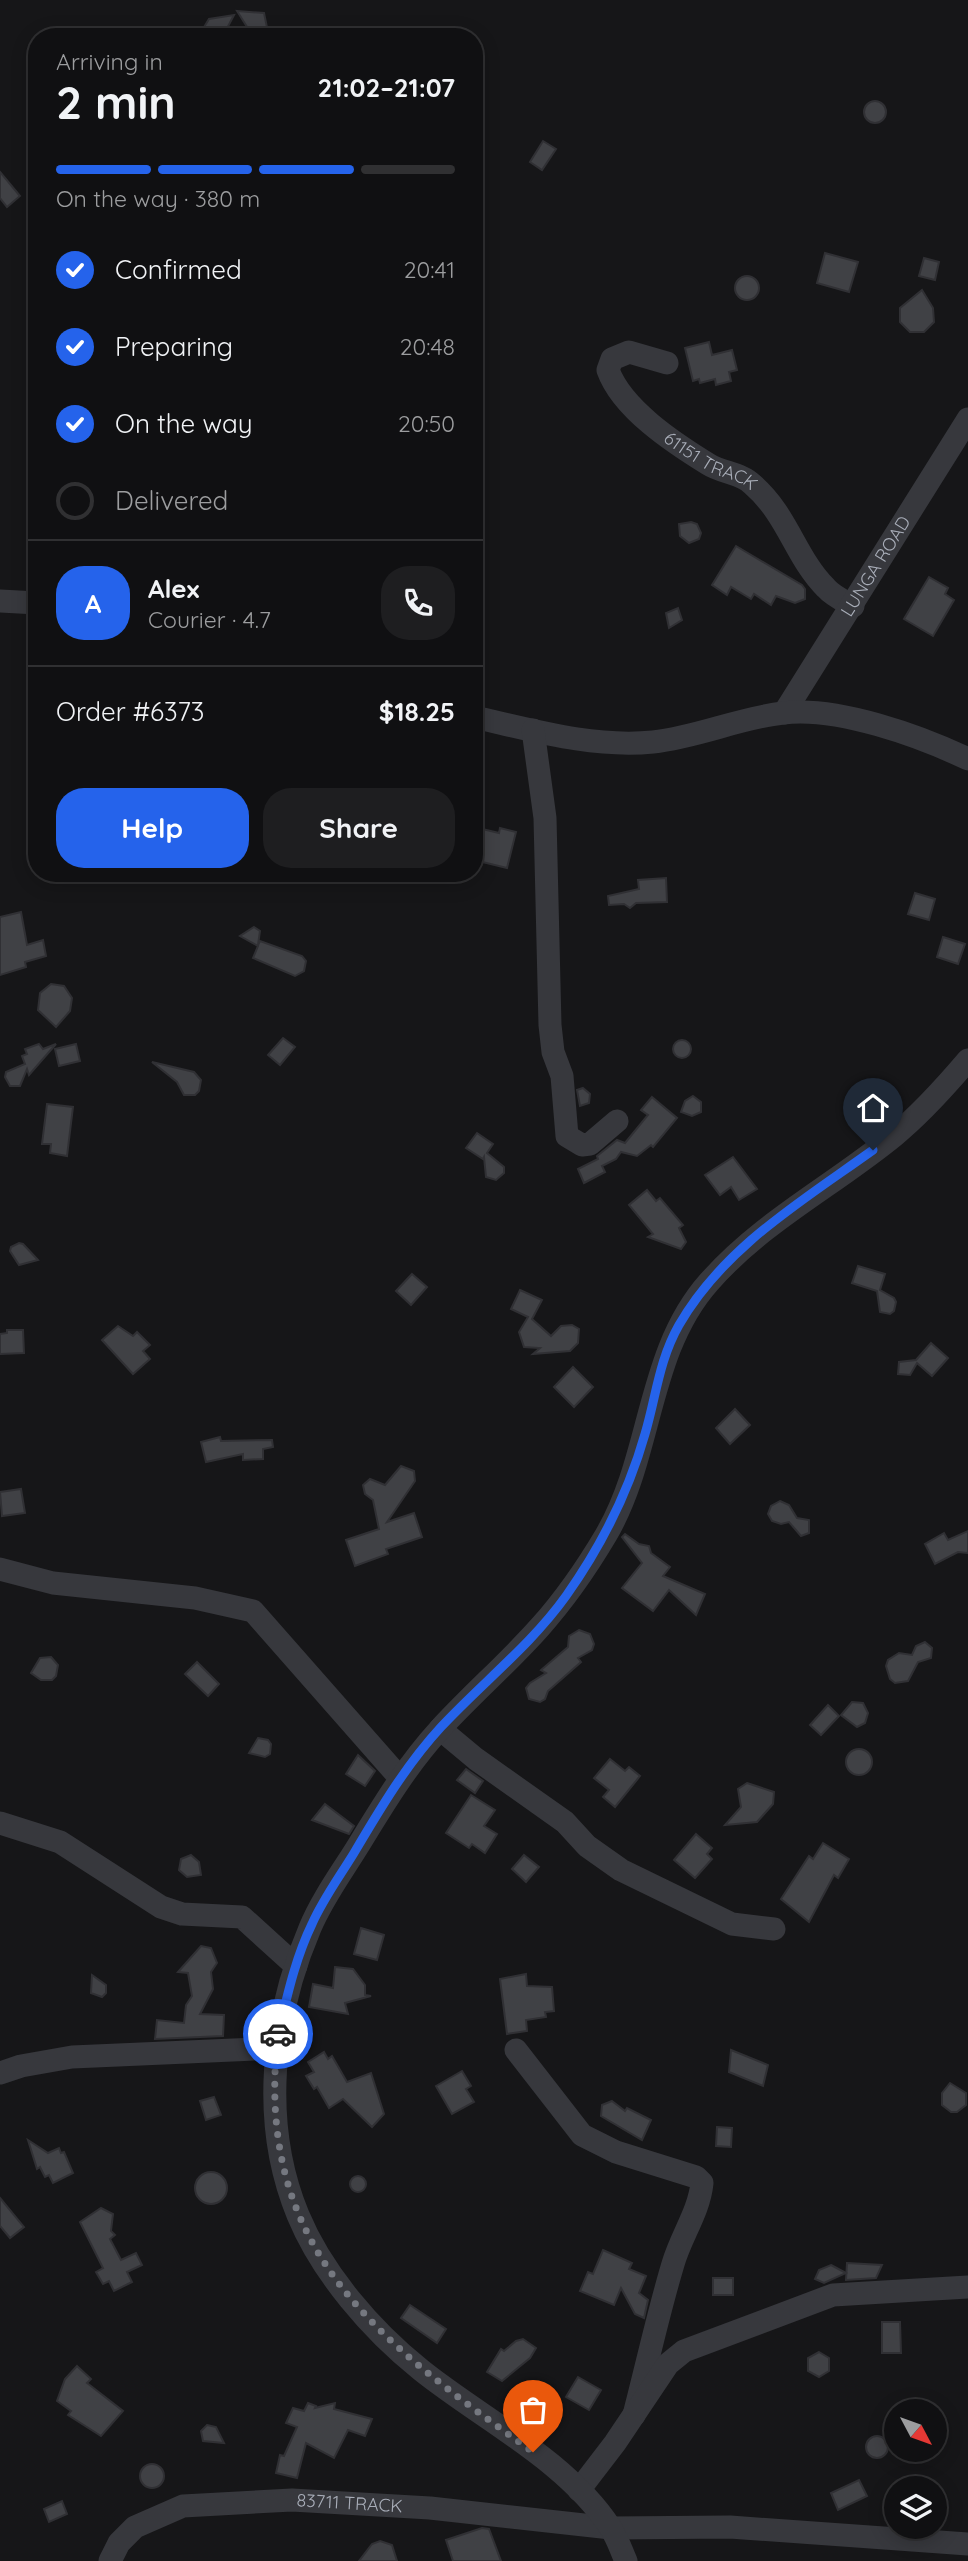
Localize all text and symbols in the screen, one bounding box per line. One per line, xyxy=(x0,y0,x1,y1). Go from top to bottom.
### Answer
text: Arriving in xyxy=(56,47,163,76)
text: 21:02–21:07 xyxy=(318,71,455,104)
text: 2 min xyxy=(56,73,176,131)
text: On the way · 380 m xyxy=(56,184,260,213)
icon: check xyxy=(56,251,94,289)
text: Confirmed xyxy=(115,253,242,286)
text: 20:41 xyxy=(404,255,455,284)
icon: check xyxy=(56,328,94,366)
text: Preparing xyxy=(115,330,233,363)
text: 20:48 xyxy=(400,332,455,361)
icon: check xyxy=(56,405,94,443)
text: On the way xyxy=(115,407,253,440)
text: 20:50 xyxy=(398,409,455,438)
street label: 61151 TRACK xyxy=(660,426,763,495)
text: Delivered xyxy=(115,484,228,517)
street label: LUNGA ROAD xyxy=(835,511,915,621)
button: phone xyxy=(381,566,455,640)
text: Alex xyxy=(148,572,199,605)
text: A xyxy=(85,587,101,620)
text: Courier · 4.7 xyxy=(148,605,271,634)
text: Order #6373 xyxy=(56,695,205,728)
text: $18.25 xyxy=(379,695,455,728)
button: Help xyxy=(56,788,249,868)
button: Share xyxy=(263,788,455,868)
pin xyxy=(843,1078,903,1150)
icon: home xyxy=(854,1089,892,1127)
courier xyxy=(243,1999,313,2069)
icon: car xyxy=(259,2015,297,2053)
pin xyxy=(503,2380,563,2452)
icon: bag xyxy=(514,2391,552,2429)
north arrow xyxy=(884,2399,947,2462)
map controls xyxy=(884,2399,947,2539)
button: layers xyxy=(884,2476,947,2539)
street label: 83711 TRACK xyxy=(296,2488,403,2517)

